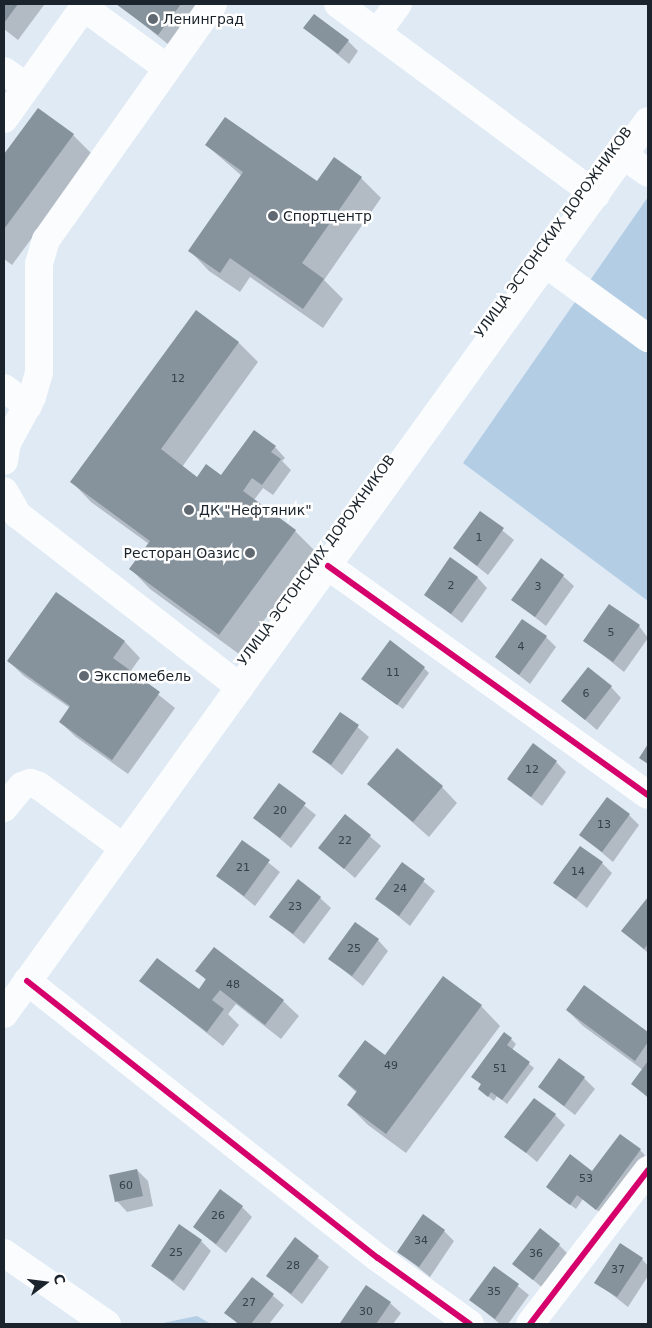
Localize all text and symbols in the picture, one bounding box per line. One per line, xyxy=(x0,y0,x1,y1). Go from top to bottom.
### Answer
place label: Ленинград xyxy=(163,11,244,27)
marker: Ленинград xyxy=(147,13,159,25)
street label: УЛИЦА ЭСТОНСКИХ ДОРОЖНИКОВ xyxy=(471,123,635,341)
place label: Спортцентр xyxy=(283,208,372,224)
marker: Спортцентр xyxy=(267,210,279,222)
house number: 12 xyxy=(171,372,185,386)
street label: УЛИЦА ЭСТОНСКИХ ДОРОЖНИКОВ xyxy=(234,451,398,669)
place label: ДК "Нефтяник" xyxy=(199,502,312,518)
marker: ДК "Нефтяник" xyxy=(183,504,195,516)
house number: 1 xyxy=(476,531,482,545)
place label: Ресторан Оазис xyxy=(124,545,240,561)
marker: Ресторан Оазис xyxy=(244,547,256,559)
house number: 2 xyxy=(448,579,454,593)
house number: 3 xyxy=(535,580,541,594)
house number: 5 xyxy=(608,626,614,640)
house number: 4 xyxy=(518,640,524,654)
house number: 11 xyxy=(386,666,400,680)
place label: Экспомебель xyxy=(94,668,191,684)
marker: Экспомебель xyxy=(78,670,90,682)
house number: 6 xyxy=(583,687,589,701)
house number: 12 xyxy=(525,763,539,777)
house number: 20 xyxy=(273,804,287,818)
house number: 13 xyxy=(597,818,611,832)
house number: 22 xyxy=(338,834,352,848)
house number: 21 xyxy=(236,861,250,875)
house number: 14 xyxy=(571,865,585,879)
house number: 24 xyxy=(393,882,407,896)
house number: 23 xyxy=(288,900,302,914)
house number: 25 xyxy=(347,942,361,956)
house number: 48 xyxy=(226,978,240,992)
house number: 49 xyxy=(384,1059,398,1073)
house number: 51 xyxy=(493,1062,507,1076)
house number: 53 xyxy=(579,1172,593,1186)
house number: 60 xyxy=(119,1179,133,1193)
house number: 26 xyxy=(211,1209,225,1223)
house number: 34 xyxy=(414,1234,428,1248)
house number: 25 xyxy=(169,1246,183,1260)
house number: 36 xyxy=(529,1247,543,1261)
north arrow xyxy=(20,1258,70,1308)
house number: 28 xyxy=(286,1259,300,1273)
house number: 37 xyxy=(611,1263,625,1277)
text: С xyxy=(50,1272,69,1286)
house number: 35 xyxy=(487,1285,501,1299)
house number: 27 xyxy=(242,1296,256,1310)
house number: 30 xyxy=(359,1305,373,1319)

